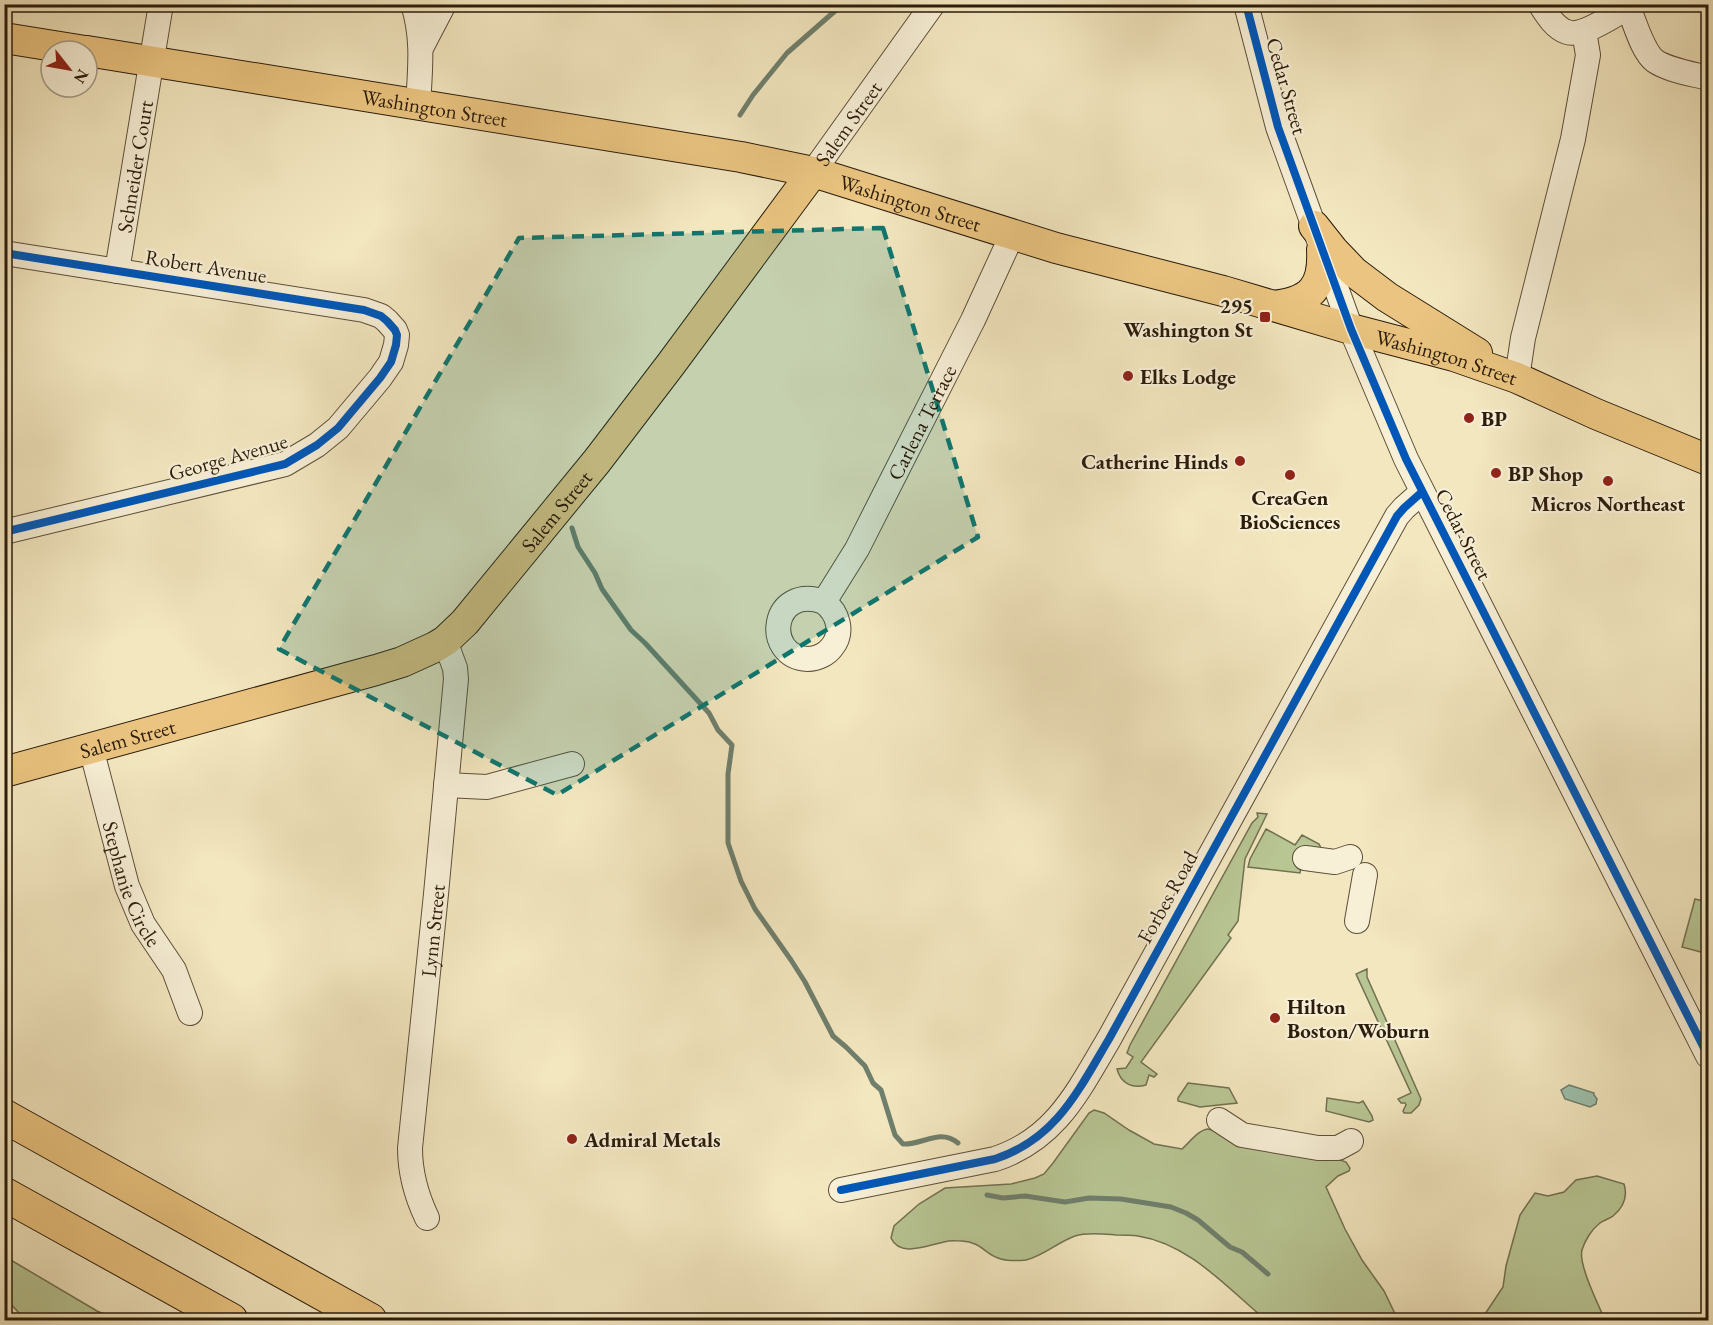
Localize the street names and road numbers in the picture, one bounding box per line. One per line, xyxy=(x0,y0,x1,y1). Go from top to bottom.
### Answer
street label: Cedar Street xyxy=(1260,35,1314,138)
street label: Salem Street xyxy=(808,75,888,171)
street label: Washington Street xyxy=(360,82,510,132)
street label: Schneider Court xyxy=(110,98,158,235)
street label: Washington Street xyxy=(836,168,985,237)
street label: Robert Avenue xyxy=(143,243,269,289)
street label: Washington Street xyxy=(1373,322,1521,391)
street label: Carlena Terrace xyxy=(881,360,962,485)
street label: George Avenue xyxy=(165,427,291,487)
street label: Salem Street xyxy=(514,464,598,557)
street label: Cedar Street xyxy=(1429,484,1499,585)
street label: Salem Street xyxy=(77,712,179,764)
street label: Stephanie Circle xyxy=(97,818,168,952)
street label: Forbes Road xyxy=(1131,846,1204,948)
street label: Lynn Street xyxy=(414,883,450,978)

